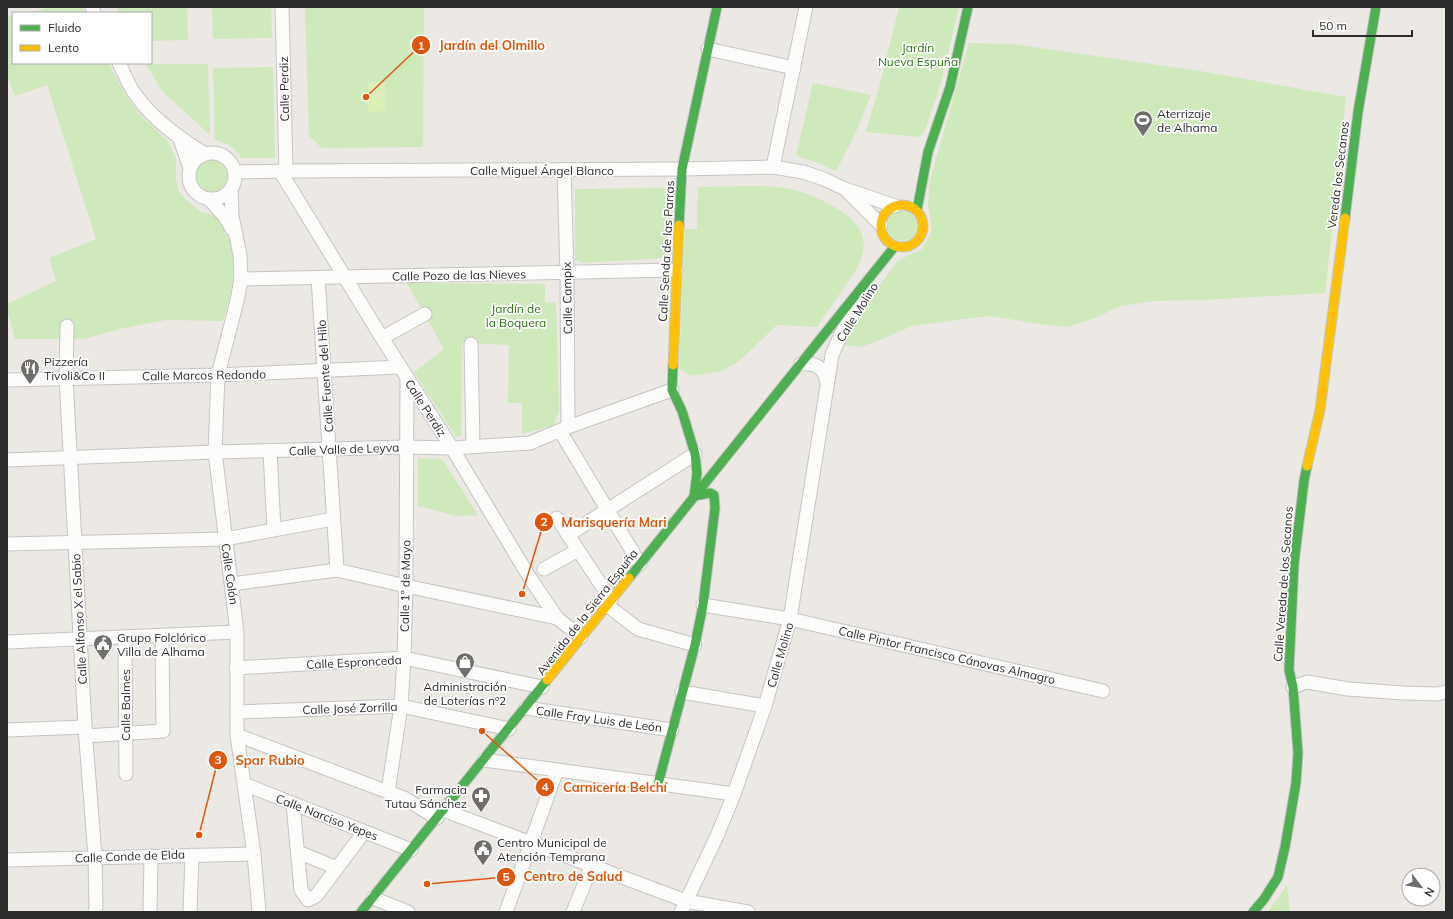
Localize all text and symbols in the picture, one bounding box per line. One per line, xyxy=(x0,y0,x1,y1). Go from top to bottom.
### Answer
legend xyxy=(12,12,152,64)
scale bar xyxy=(1313,12,1412,38)
text: 50 m xyxy=(1319,18,1347,33)
text: Fluido xyxy=(48,20,82,35)
callout: Jardín del Olmillo xyxy=(411,33,553,58)
text: Jardín del Olmillo xyxy=(439,37,545,53)
text: 1 xyxy=(417,38,425,53)
text: Lento xyxy=(48,40,79,55)
park label: Jardín Nueva Espuña xyxy=(878,40,958,69)
street label: Calle Perdiz xyxy=(276,56,292,122)
place label: Aterrizaje de Alhama xyxy=(1157,106,1218,135)
sports icon: Aterrizaje de Alhama xyxy=(1132,109,1154,137)
street label: Vereda los Secanos xyxy=(1324,120,1352,230)
street label: Calle Miguel Ángel Blanco xyxy=(470,163,614,178)
street label: Calle Senda de las Parras xyxy=(655,180,677,322)
street label: Calle Campix xyxy=(559,261,575,335)
street label: Calle Pozo de las Nieves xyxy=(392,266,526,284)
street label: Calle Molino xyxy=(833,279,881,345)
park label: Jardín de la Boquera xyxy=(486,301,546,330)
street label: Calle Fuente del Hilo xyxy=(314,319,336,433)
place label: Pizzería Tivoli&Co II xyxy=(44,354,105,383)
restaurant icon: Pizzería Tivoli&Co II xyxy=(19,357,41,385)
street label: Calle Marcos Redondo xyxy=(142,366,266,384)
street label: Calle Perdiz xyxy=(402,377,450,439)
street label: Calle Valle de Leyva xyxy=(288,440,400,458)
street label: Calle Vereda de los Secanos xyxy=(1270,506,1296,662)
callout: Marisquería Mari xyxy=(534,510,675,535)
text: 2 xyxy=(540,514,548,529)
text: Marisquería Mari xyxy=(561,514,667,530)
street label: Calle 1º de Mayo xyxy=(397,540,413,632)
street label: Calle Colón xyxy=(218,542,242,606)
street label: Avenida de la Sierra Espuña xyxy=(533,546,641,678)
street label: Calle Alfonso X el Sabio xyxy=(68,553,90,685)
street label: Calle Molino xyxy=(764,620,797,689)
street label: Calle Pintor Francisco Cánovas Almagro xyxy=(837,623,1057,687)
place label: Grupo Folclórico Villa de Alhama xyxy=(117,630,206,659)
public building icon: Grupo Folclórico Villa de Alhama xyxy=(92,633,114,661)
shop icon: Administración de Loterías nº2 xyxy=(454,651,476,679)
street label: Calle Espronceda xyxy=(306,652,402,672)
street label: Calle Balmes xyxy=(118,669,133,741)
place label: Administración de Loterías nº2 xyxy=(423,679,507,708)
street label: Calle José Zorrilla xyxy=(302,699,398,717)
street label: Calle Fray Luis de León xyxy=(535,703,663,735)
callout: Spar Rubio xyxy=(208,748,313,773)
text: 3 xyxy=(214,752,222,767)
text: Spar Rubio xyxy=(235,752,305,768)
callout: Carnicería Belchí xyxy=(535,775,675,800)
text: 4 xyxy=(541,779,549,794)
text: Carnicería Belchí xyxy=(563,779,669,795)
place label: Farmacia Tutau Sánchez xyxy=(385,782,467,811)
pharmacy icon: Farmacia Tutau Sánchez xyxy=(470,785,492,813)
street label: Calle Narciso Yepes xyxy=(274,791,380,843)
place label: Centro Municipal de Atención Temprana xyxy=(497,835,607,864)
public building icon: Centro Municipal de Atención Temprana xyxy=(472,838,494,866)
street label: Calle Conde de Elda xyxy=(75,847,185,865)
callout: Centro de Salud xyxy=(496,864,631,889)
north arrow xyxy=(1401,867,1441,907)
text: Centro de Salud xyxy=(524,868,623,884)
text: 5 xyxy=(502,869,510,884)
text: N xyxy=(1421,885,1438,899)

